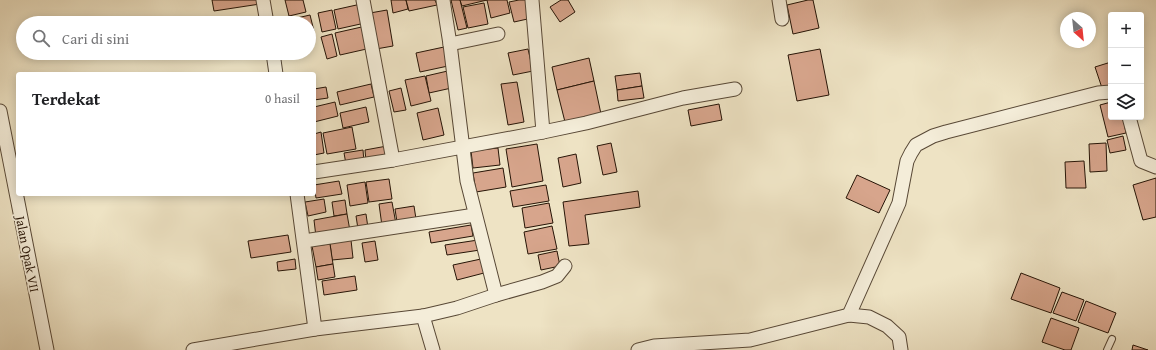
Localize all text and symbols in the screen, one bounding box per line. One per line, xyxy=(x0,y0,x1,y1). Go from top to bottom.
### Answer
north arrow xyxy=(1060,12,1096,48)
map controls xyxy=(1108,12,1144,120)
button: + xyxy=(1108,12,1144,48)
search box xyxy=(16,16,316,60)
icon: search xyxy=(30,27,52,49)
text: Cari di sini xyxy=(62,28,129,49)
button: − xyxy=(1108,48,1144,84)
button: layers xyxy=(1108,84,1144,120)
text: Terdekat xyxy=(32,86,100,111)
text: 0 hasil xyxy=(265,89,300,108)
street label: Jalan Opak VII xyxy=(10,212,44,294)

